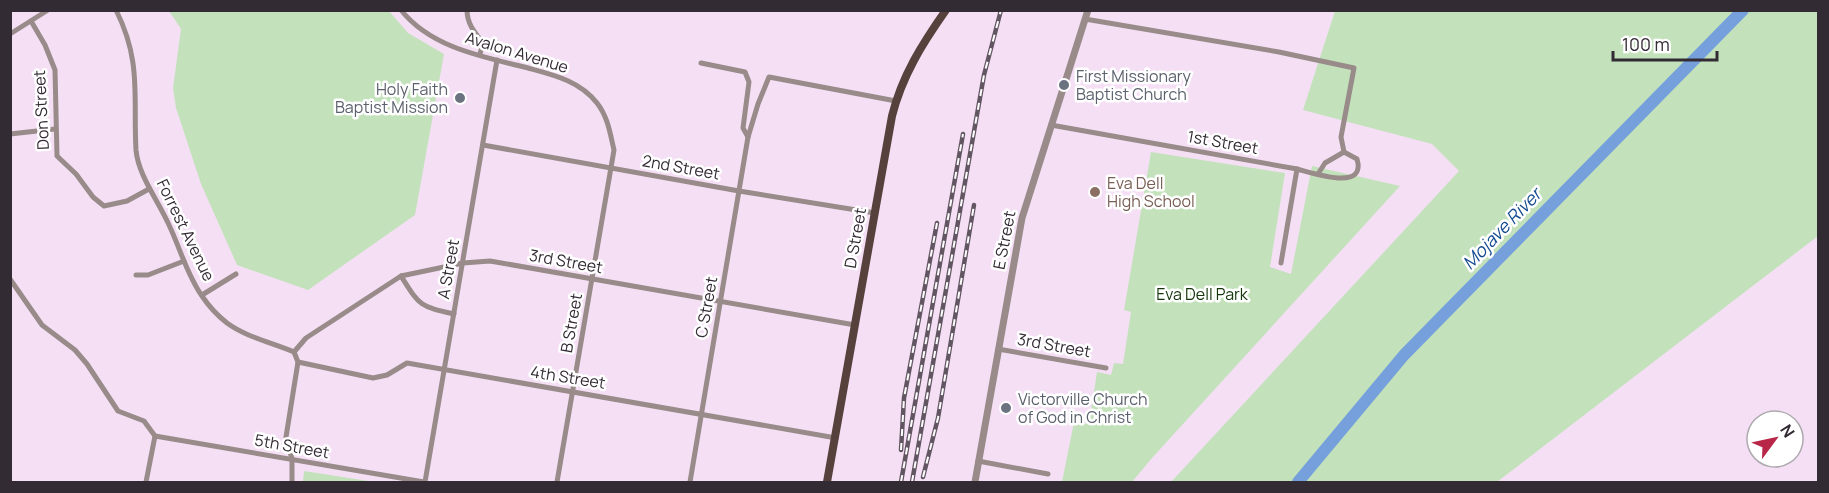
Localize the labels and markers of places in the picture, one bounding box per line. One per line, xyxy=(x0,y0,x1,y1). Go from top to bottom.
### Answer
place label: First Missionary Baptist Church xyxy=(1076,65,1191,105)
place label: Holy Faith Baptist Mission xyxy=(335,78,448,118)
marker: First Missionary Baptist Church xyxy=(1057,78,1071,92)
marker: Holy Faith Baptist Mission xyxy=(453,91,467,105)
place label: Eva Dell High School xyxy=(1107,172,1195,212)
marker: Eva Dell High School xyxy=(1088,185,1102,199)
place label: Victorville Church of God in Christ xyxy=(1018,388,1148,428)
marker: Victorville Church of God in Christ xyxy=(999,401,1013,415)

